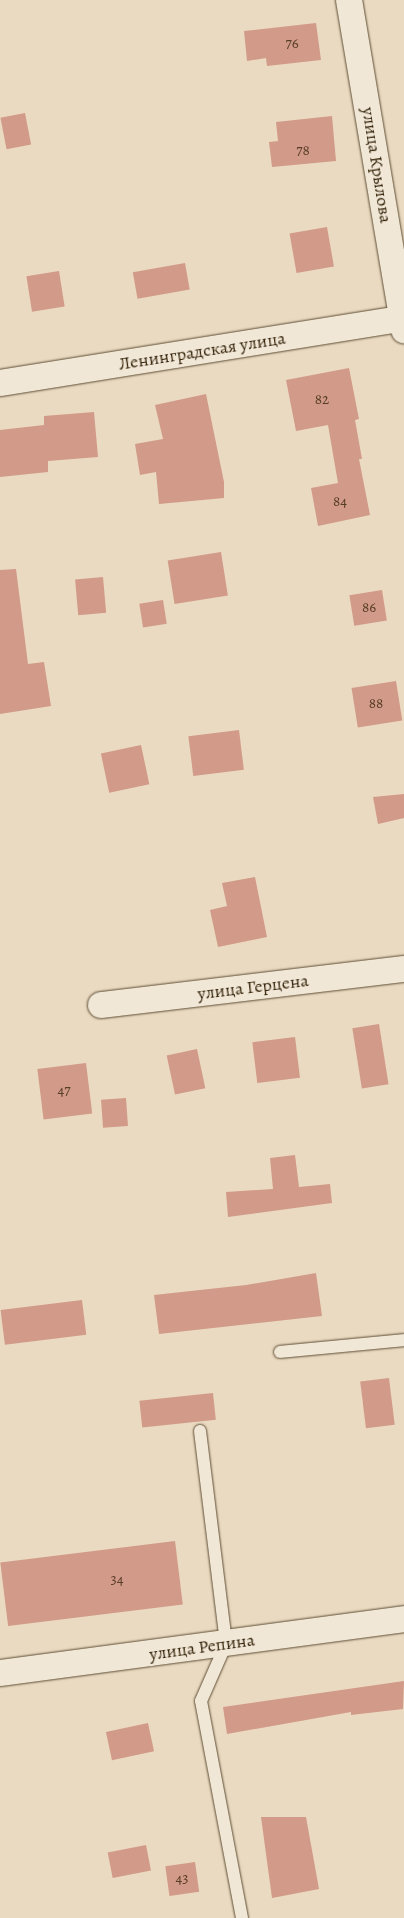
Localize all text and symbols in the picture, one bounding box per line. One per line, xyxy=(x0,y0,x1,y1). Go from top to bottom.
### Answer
house number: 76 xyxy=(285,35,299,53)
street label: улица Крылова xyxy=(357,106,397,224)
house number: 78 xyxy=(296,142,310,160)
street label: Ленинградская улица xyxy=(117,327,287,375)
house number: 82 xyxy=(315,391,329,409)
house number: 84 xyxy=(333,493,347,511)
house number: 86 xyxy=(362,599,376,617)
house number: 88 xyxy=(369,695,383,713)
street label: улица Герцена xyxy=(196,969,310,1005)
house number: 47 xyxy=(57,1082,71,1100)
house number: 34 xyxy=(110,1571,124,1589)
street label: улица Репина xyxy=(148,1629,256,1665)
house number: 43 xyxy=(175,1870,189,1888)

